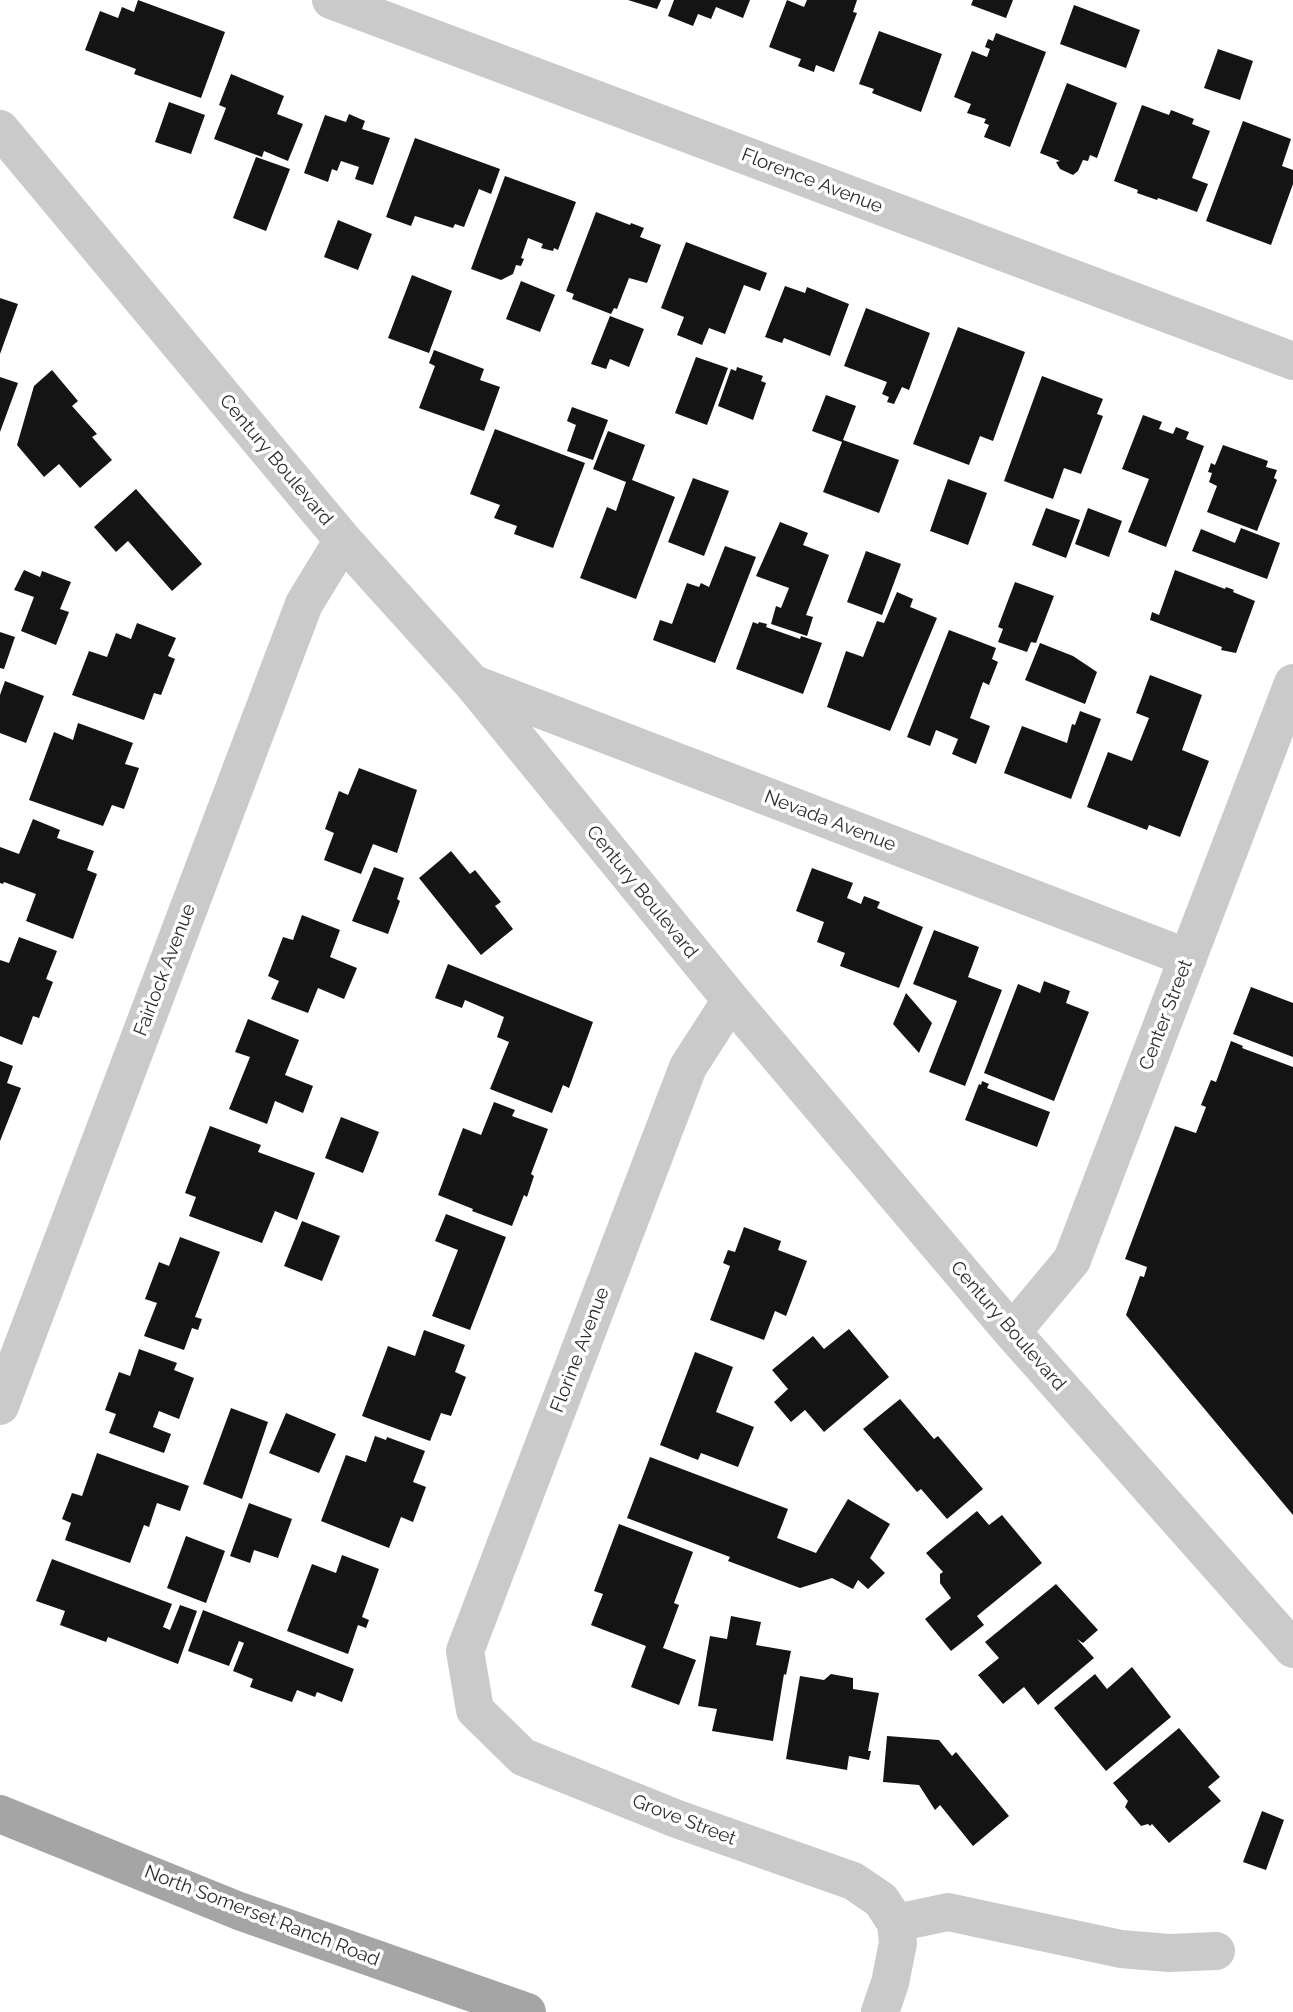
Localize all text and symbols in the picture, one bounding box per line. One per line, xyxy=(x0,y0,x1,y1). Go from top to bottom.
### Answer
street label: Florence Avenue xyxy=(738,144,886,218)
street label: Century Boulevard xyxy=(214,390,338,530)
street label: Nevada Avenue xyxy=(761,785,899,857)
street label: Century Boulevard xyxy=(581,821,703,963)
street label: Fairlock Avenue xyxy=(129,901,201,1039)
street label: Center Street xyxy=(1134,956,1198,1074)
street label: Century Boulevard xyxy=(945,1256,1071,1396)
street label: Florine Avenue xyxy=(546,1284,614,1416)
street label: Grove Street xyxy=(629,1790,739,1850)
street label: North Somerset Ranch Road xyxy=(141,1861,383,1971)

